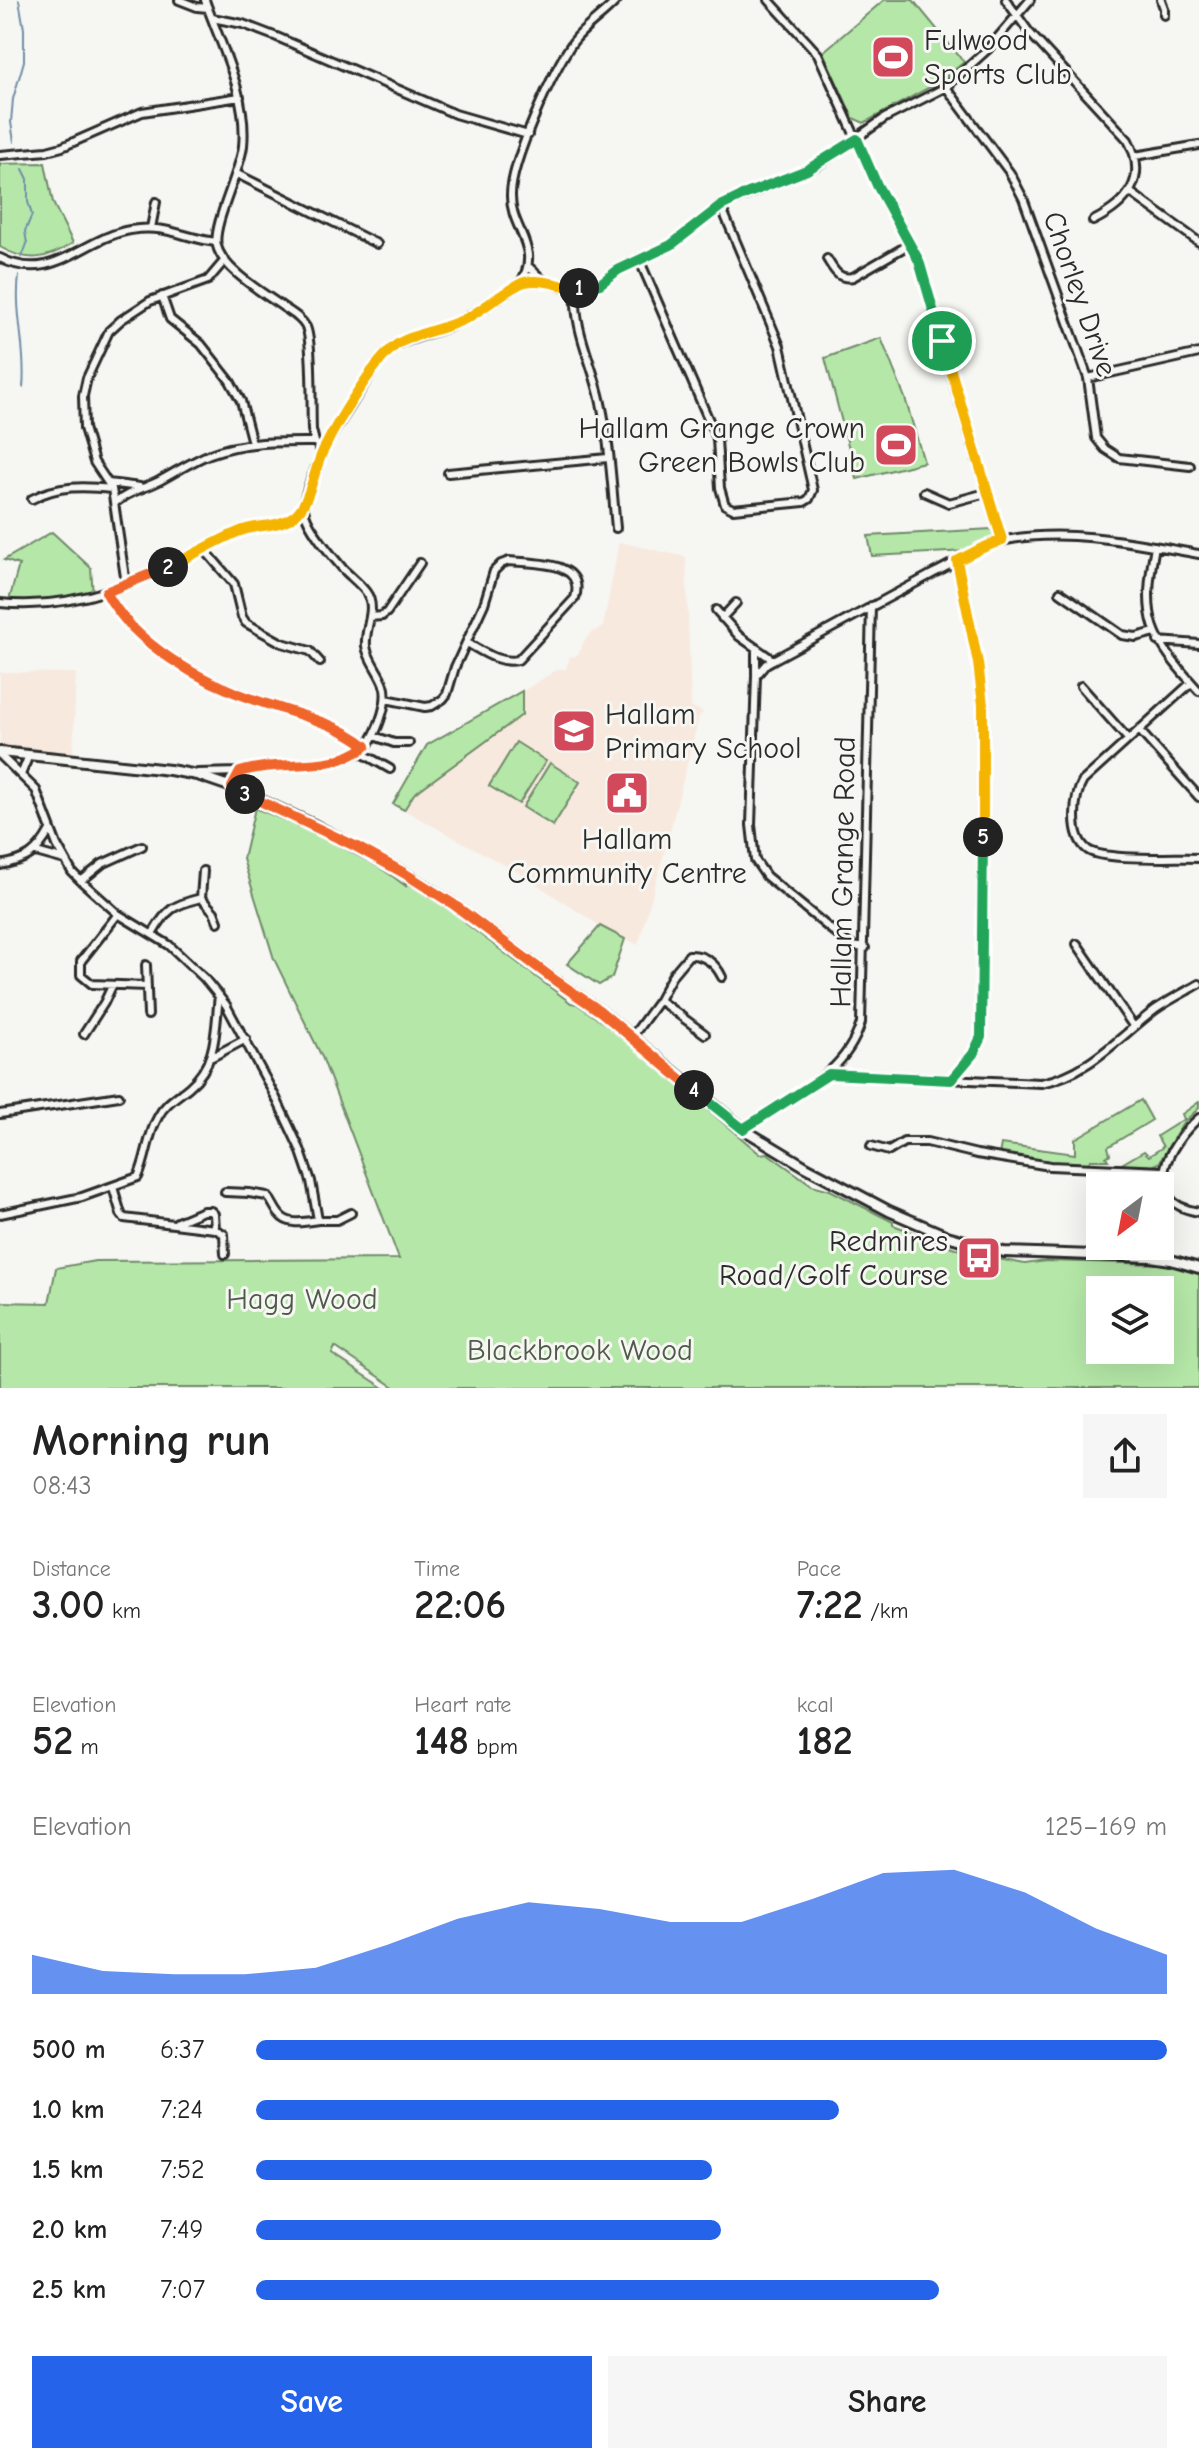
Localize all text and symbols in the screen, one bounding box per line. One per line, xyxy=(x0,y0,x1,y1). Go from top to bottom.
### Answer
place label: Fulwood Sports Club xyxy=(924,23,1072,92)
sports icon: Fulwood Sports Club xyxy=(869,33,917,81)
street label: Chorley Drive xyxy=(1035,207,1125,381)
pin: 1 xyxy=(559,268,599,308)
text: 1 xyxy=(575,275,583,301)
pin xyxy=(908,307,976,375)
icon: arrive xyxy=(920,319,964,363)
place label: Hallam Grange Crown Green Bowls Club xyxy=(579,411,865,480)
sports icon: Hallam Grange Crown Green Bowls Club xyxy=(872,421,920,469)
pin: 2 xyxy=(148,547,188,587)
text: 2 xyxy=(163,554,173,580)
place label: Hallam Primary School xyxy=(605,697,802,766)
school or university icon: Hallam Primary School xyxy=(550,707,598,755)
street label: Hallam Grange Road xyxy=(823,736,863,1008)
public building icon: Hallam Community Centre xyxy=(603,769,651,817)
pin: 3 xyxy=(225,774,265,814)
text: 3 xyxy=(240,781,250,807)
pin: 5 xyxy=(963,817,1003,857)
place label: Hallam Community Centre xyxy=(507,822,747,891)
text: 5 xyxy=(977,824,989,850)
pin: 4 xyxy=(674,1070,714,1110)
text: 4 xyxy=(689,1077,699,1103)
north arrow xyxy=(1086,1172,1174,1260)
map controls xyxy=(1086,1172,1174,1364)
place label: Redmires Road/Golf Course xyxy=(719,1224,948,1293)
bus stop icon: Redmires Road/Golf Course xyxy=(955,1234,1003,1282)
button: layers xyxy=(1086,1276,1174,1364)
park label: Hagg Wood xyxy=(226,1282,378,1317)
park label: Blackbrook Wood xyxy=(467,1333,693,1368)
button: share xyxy=(1083,1414,1167,1498)
text: Morning run xyxy=(32,1415,271,1466)
text: 08:43 xyxy=(32,1471,92,1501)
text: Distance xyxy=(32,1556,111,1582)
text: Time xyxy=(414,1556,460,1582)
text: Pace xyxy=(797,1556,841,1582)
text: 3.00 xyxy=(32,1582,105,1628)
text: 22:06 xyxy=(414,1582,506,1628)
text: 7:22 xyxy=(797,1582,863,1628)
text: km xyxy=(105,1598,141,1624)
text: /km xyxy=(863,1598,909,1624)
text: Elevation xyxy=(32,1692,116,1718)
text: Heart rate xyxy=(414,1692,511,1718)
text: kcal xyxy=(797,1692,834,1718)
text: 52 xyxy=(32,1718,73,1764)
text: 148 xyxy=(414,1718,469,1764)
text: 182 xyxy=(797,1718,853,1764)
text: m xyxy=(73,1734,99,1760)
text: bpm xyxy=(469,1734,518,1760)
text: Elevation xyxy=(32,1812,132,1842)
text: 125–169 m xyxy=(1045,1812,1167,1842)
text: 500 m xyxy=(32,2035,106,2065)
text: 6:37 xyxy=(160,2035,204,2065)
text: 1.0 km xyxy=(32,2095,104,2125)
text: 7:24 xyxy=(160,2095,203,2125)
text: 1.5 km xyxy=(32,2155,103,2185)
text: 7:52 xyxy=(160,2155,205,2185)
text: 2.0 km xyxy=(32,2215,107,2245)
text: 7:49 xyxy=(160,2215,203,2245)
text: 2.5 km xyxy=(32,2275,106,2305)
text: 7:07 xyxy=(160,2275,205,2305)
button: Save xyxy=(32,2356,592,2448)
button: Share xyxy=(608,2356,1167,2448)

